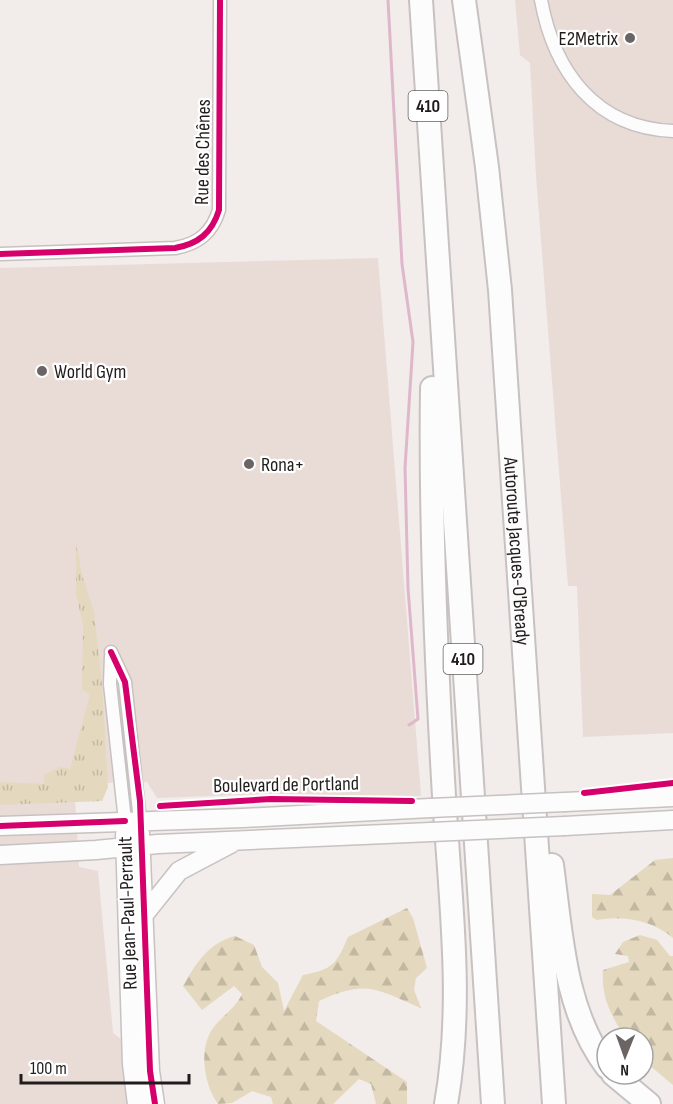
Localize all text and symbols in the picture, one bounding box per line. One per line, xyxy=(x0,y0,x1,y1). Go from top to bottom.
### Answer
place label: E2Metrix xyxy=(559,27,618,51)
marker: E2Metrix xyxy=(623,31,637,45)
road number: 410 xyxy=(408,91,448,121)
street label: Rue des Chênes xyxy=(190,99,216,205)
place label: World Gym xyxy=(54,360,126,384)
marker: World Gym xyxy=(35,364,49,378)
place label: Rona+ xyxy=(261,453,304,477)
street label: Autoroute Jacques-O'Bready xyxy=(498,455,535,646)
marker: Rona+ xyxy=(242,457,256,471)
road number: 410 xyxy=(444,644,482,674)
street label: Boulevard de Portland xyxy=(213,772,359,798)
street label: Rue Jean-Paul-Perrault xyxy=(113,836,143,990)
north arrow xyxy=(595,1026,655,1086)
scale bar xyxy=(21,1047,189,1085)
text: 100 m xyxy=(30,1058,67,1079)
text: N xyxy=(620,1060,629,1079)

